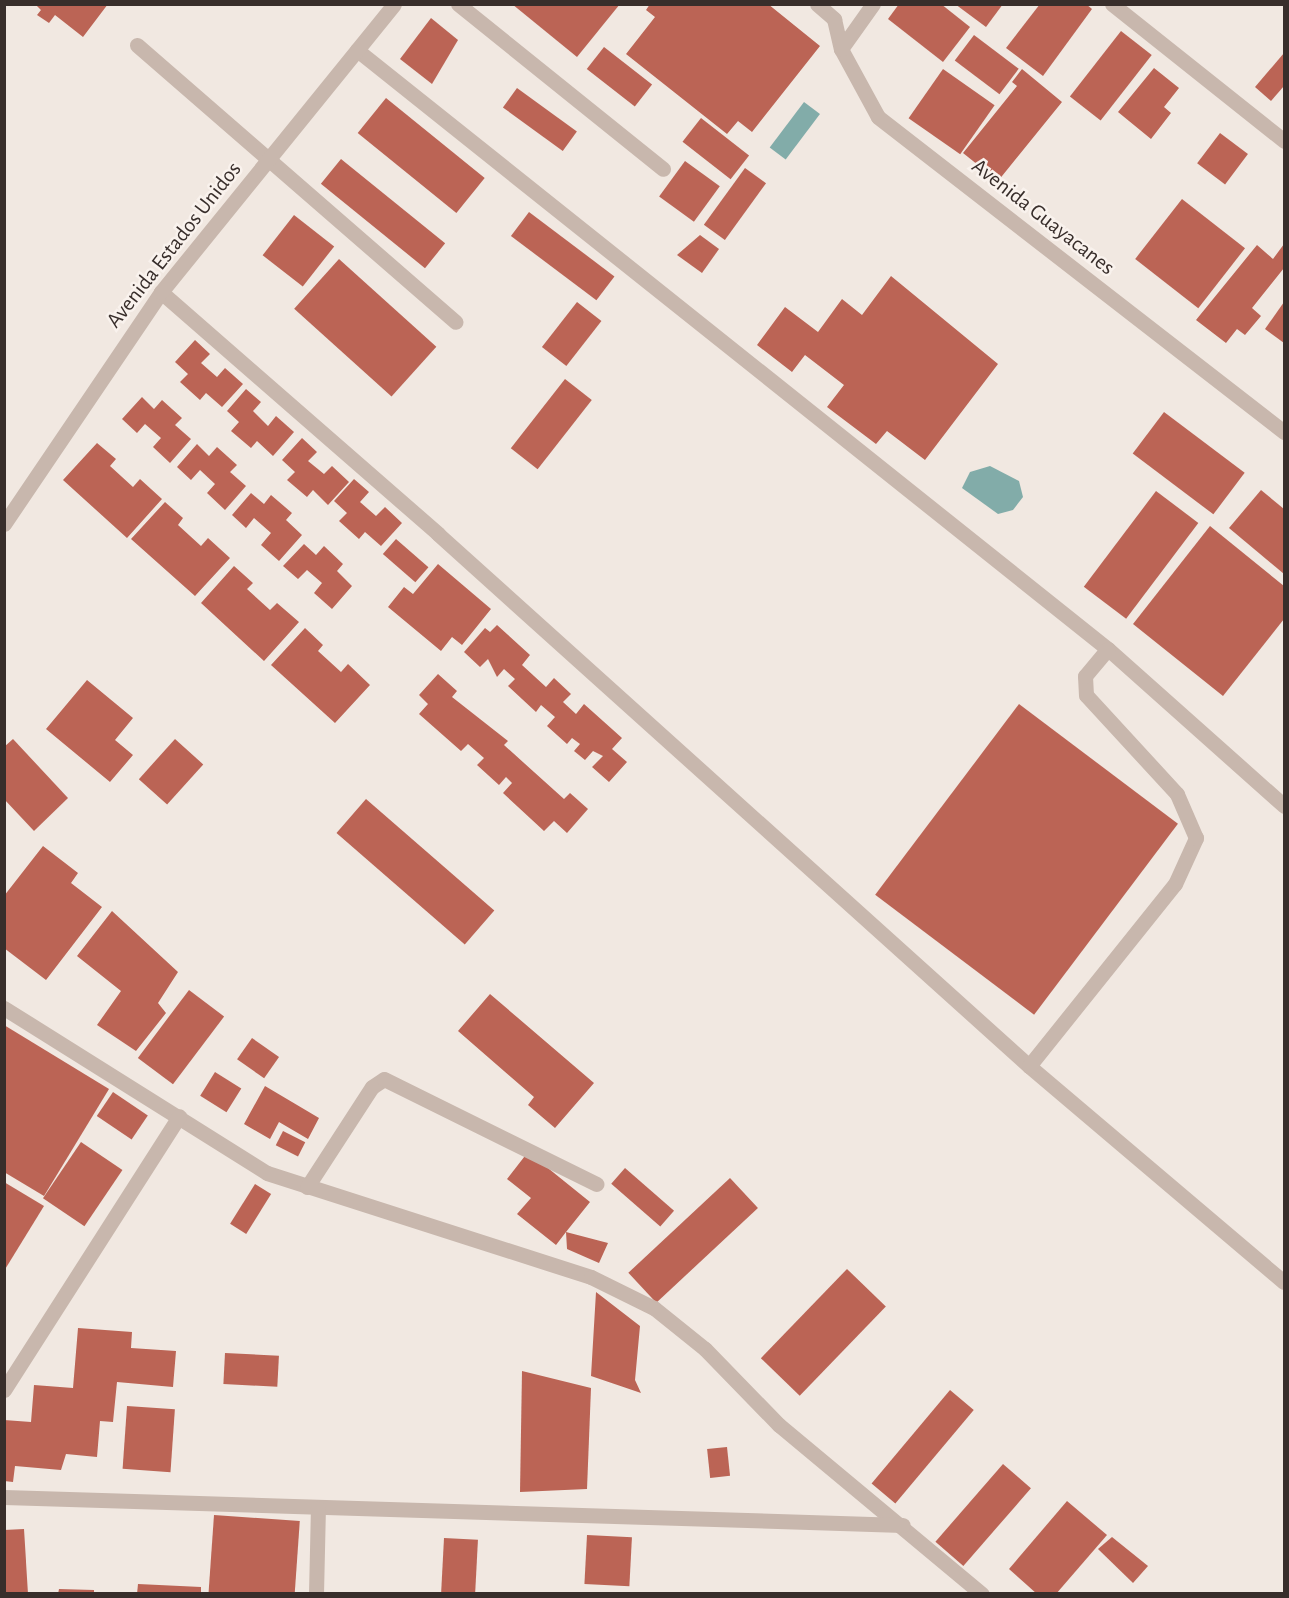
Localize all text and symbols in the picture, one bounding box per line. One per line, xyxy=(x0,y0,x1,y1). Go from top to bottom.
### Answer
street label: Avenida Guayacanes xyxy=(966,153,1120,281)
street label: Avenida Estados Unidos xyxy=(101,157,247,333)

